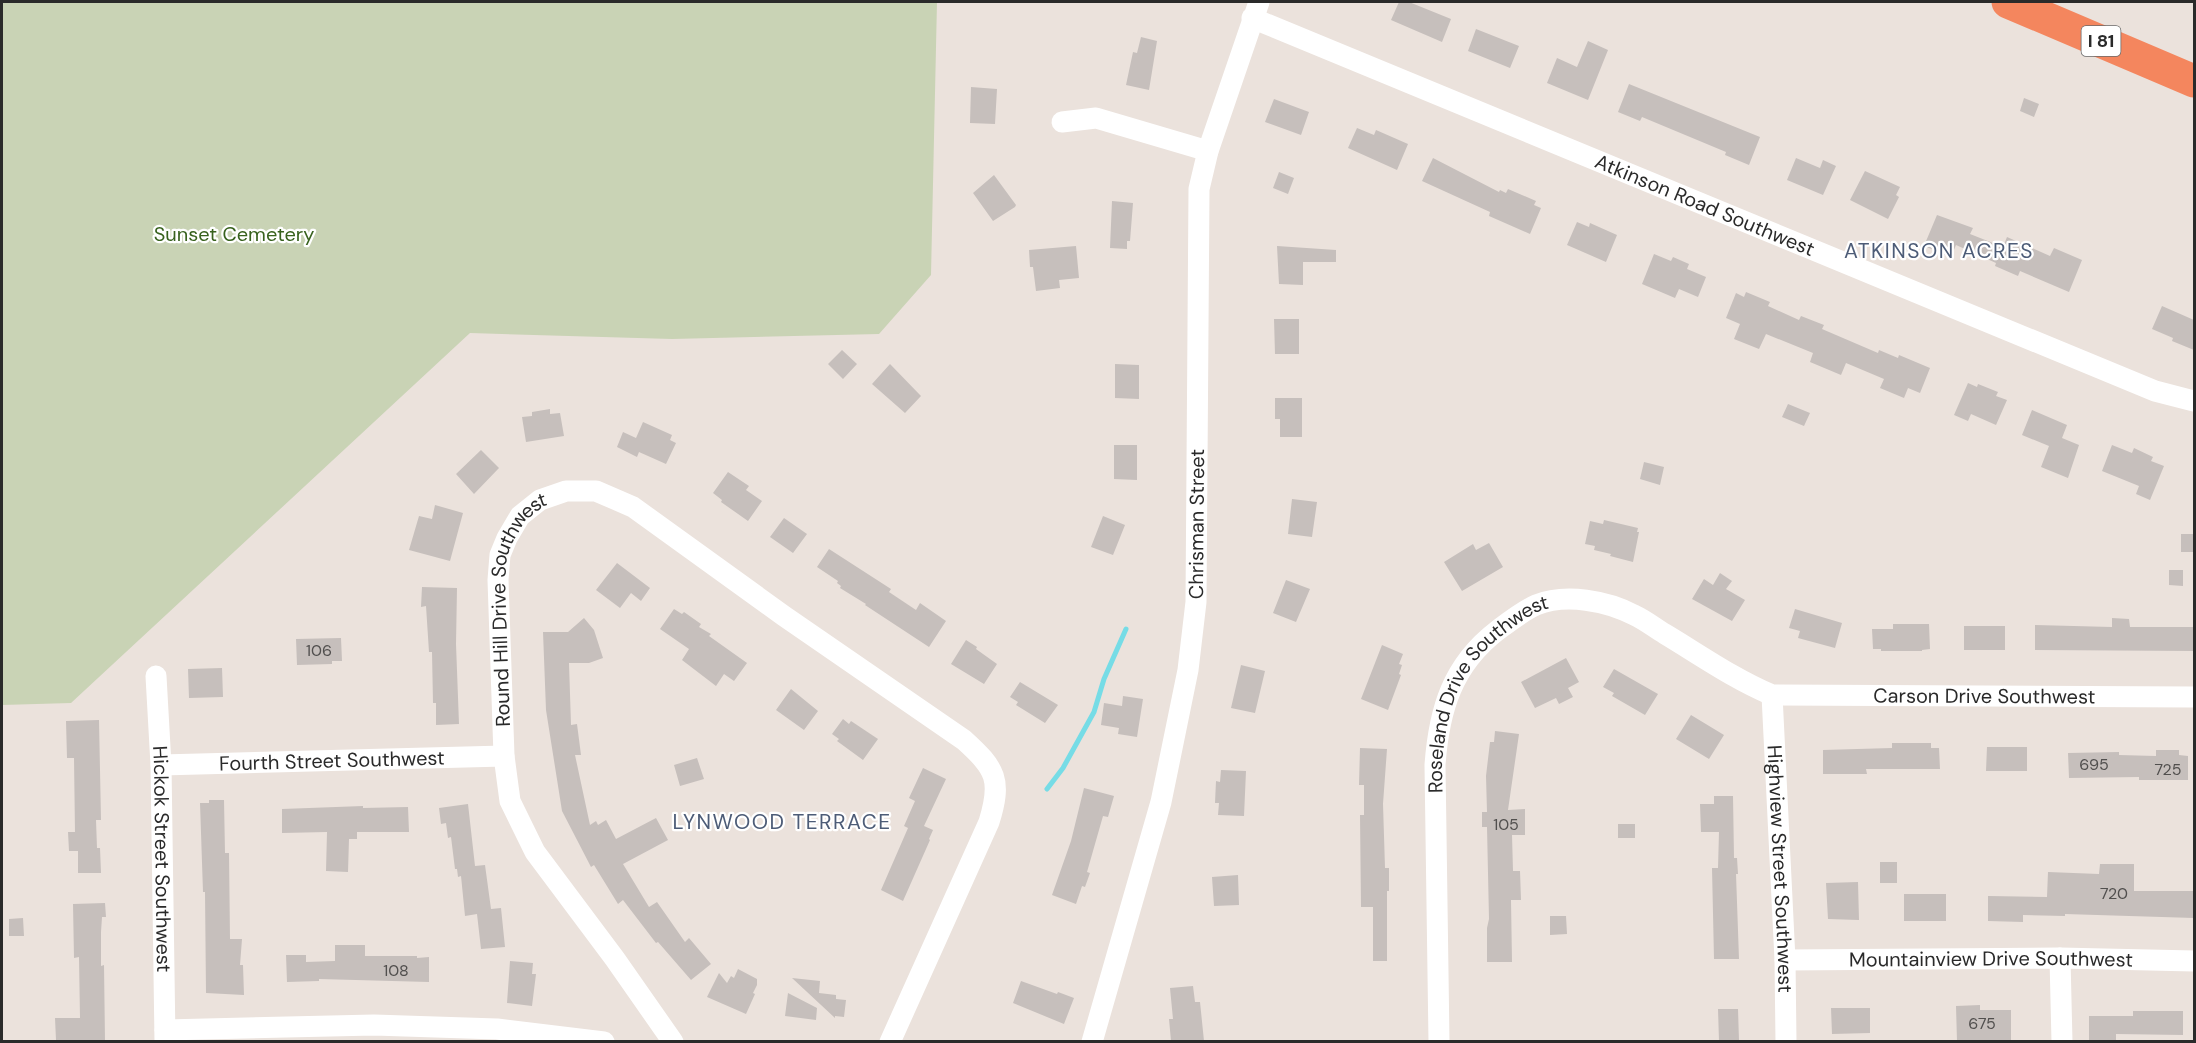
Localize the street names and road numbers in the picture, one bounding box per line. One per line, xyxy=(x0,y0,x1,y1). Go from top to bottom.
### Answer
road number: I 81 xyxy=(2082,26,2120,56)
street label: Atkinson Road Southwest xyxy=(1591,148,1819,262)
street label: Chrisman Street xyxy=(1183,448,1210,599)
street label: Round Hill Drive Southwest xyxy=(485,486,550,727)
street label: Roseland Drive Southwest xyxy=(1422,589,1551,793)
street label: Carson Drive Southwest xyxy=(1873,682,2096,710)
street label: Highview Street Southwest xyxy=(1761,744,1798,993)
street label: Hickok Street Southwest xyxy=(147,745,177,973)
street label: Fourth Street Southwest xyxy=(219,745,445,776)
street label: Mountainview Drive Southwest xyxy=(1849,945,2133,973)

